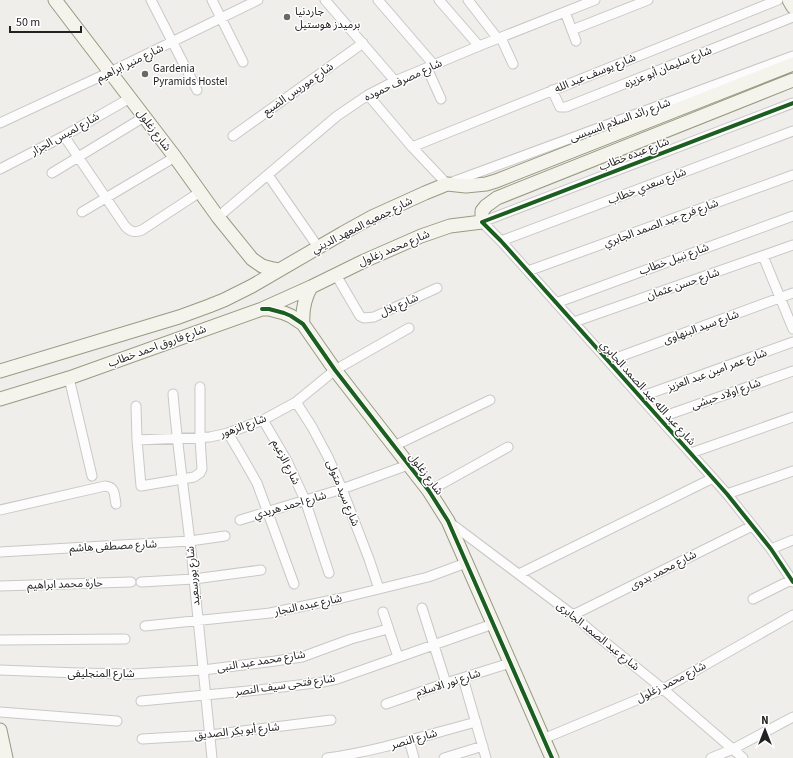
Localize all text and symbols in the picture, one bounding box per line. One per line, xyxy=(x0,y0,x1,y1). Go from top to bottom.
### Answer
place label: جاردنيا برميدز هوستيل xyxy=(295,4,360,32)
scale bar xyxy=(10,8,81,34)
marker: جاردنيا برميدز هوستيل xyxy=(282,12,292,22)
text: 50 m xyxy=(16,14,40,31)
street label: شارع منير ابراهيم xyxy=(94,40,167,87)
street label: شارع سليمان أبو عزيزه xyxy=(622,42,714,91)
street label: شارع يوسف عبد الله xyxy=(552,50,638,96)
street label: شارع مصرف حموده xyxy=(361,55,445,105)
street label: شارع موريس الضبع xyxy=(260,59,337,119)
place label: Gardenia Pyramids Hostel xyxy=(153,61,228,89)
marker: Gardenia Pyramids Hostel xyxy=(140,69,150,79)
street label: شارع رائد السلام السيسى xyxy=(567,95,673,145)
street label: شارع زغلول xyxy=(133,106,175,154)
street label: شارع لميس الجزار xyxy=(27,109,102,160)
street label: شارع عبده خطاب xyxy=(597,134,672,174)
street label: شارع سعدي خطاب xyxy=(606,164,689,209)
street label: شارع جمعيه المعهد الديني xyxy=(309,193,416,258)
street label: شارع فرج عبد الصمد الجابري xyxy=(601,195,721,252)
street label: شارع محمد زغلول xyxy=(356,226,432,270)
street label: شارع نبيل خطاب xyxy=(637,239,711,279)
street label: شارع حسن عثمان xyxy=(644,264,722,304)
street label: شارع بلال xyxy=(377,290,421,320)
street label: شارع سيد البنهاوى xyxy=(661,306,741,348)
street label: شارع فاروق احمد خطاب xyxy=(106,321,208,371)
street label: شارع عبد الله عبد الصمد الجابري xyxy=(596,337,699,450)
street label: شارع عمر امين عبد العزيز xyxy=(664,345,769,395)
street label: شارع اولاد حبشى xyxy=(689,375,763,413)
street label: شارع الزهور xyxy=(217,411,269,442)
street label: شارع الزعيم xyxy=(267,437,304,488)
street label: شارع زغلول xyxy=(405,450,447,498)
street label: شارع سيد متولى xyxy=(323,458,363,529)
street label: شارع احمد هريدي xyxy=(252,487,329,524)
street label: شارع مصطفى هاشم xyxy=(69,536,158,557)
street label: شارع بورسعيد xyxy=(182,545,204,607)
street label: شارع محمد بدوى xyxy=(627,547,699,593)
street label: حارة محمد ابراهيم xyxy=(27,575,104,594)
street label: شارع عبده النجار xyxy=(272,590,344,620)
street label: شارع عبد الصمد الجابرى xyxy=(553,598,643,674)
street label: شارع محمد عبد النبى xyxy=(216,647,307,675)
street label: شارع محمد زغلول xyxy=(634,658,709,706)
street label: شارع نور الاسلام xyxy=(414,665,483,701)
street label: شارع المنجليفى xyxy=(67,666,135,681)
street label: شارع فتحى سيف النصر xyxy=(233,670,336,700)
north arrow xyxy=(745,710,785,750)
text: N xyxy=(761,713,769,728)
street label: شارع أبو بكر الصديق xyxy=(194,719,281,743)
street label: شارع النصر xyxy=(388,725,439,753)

